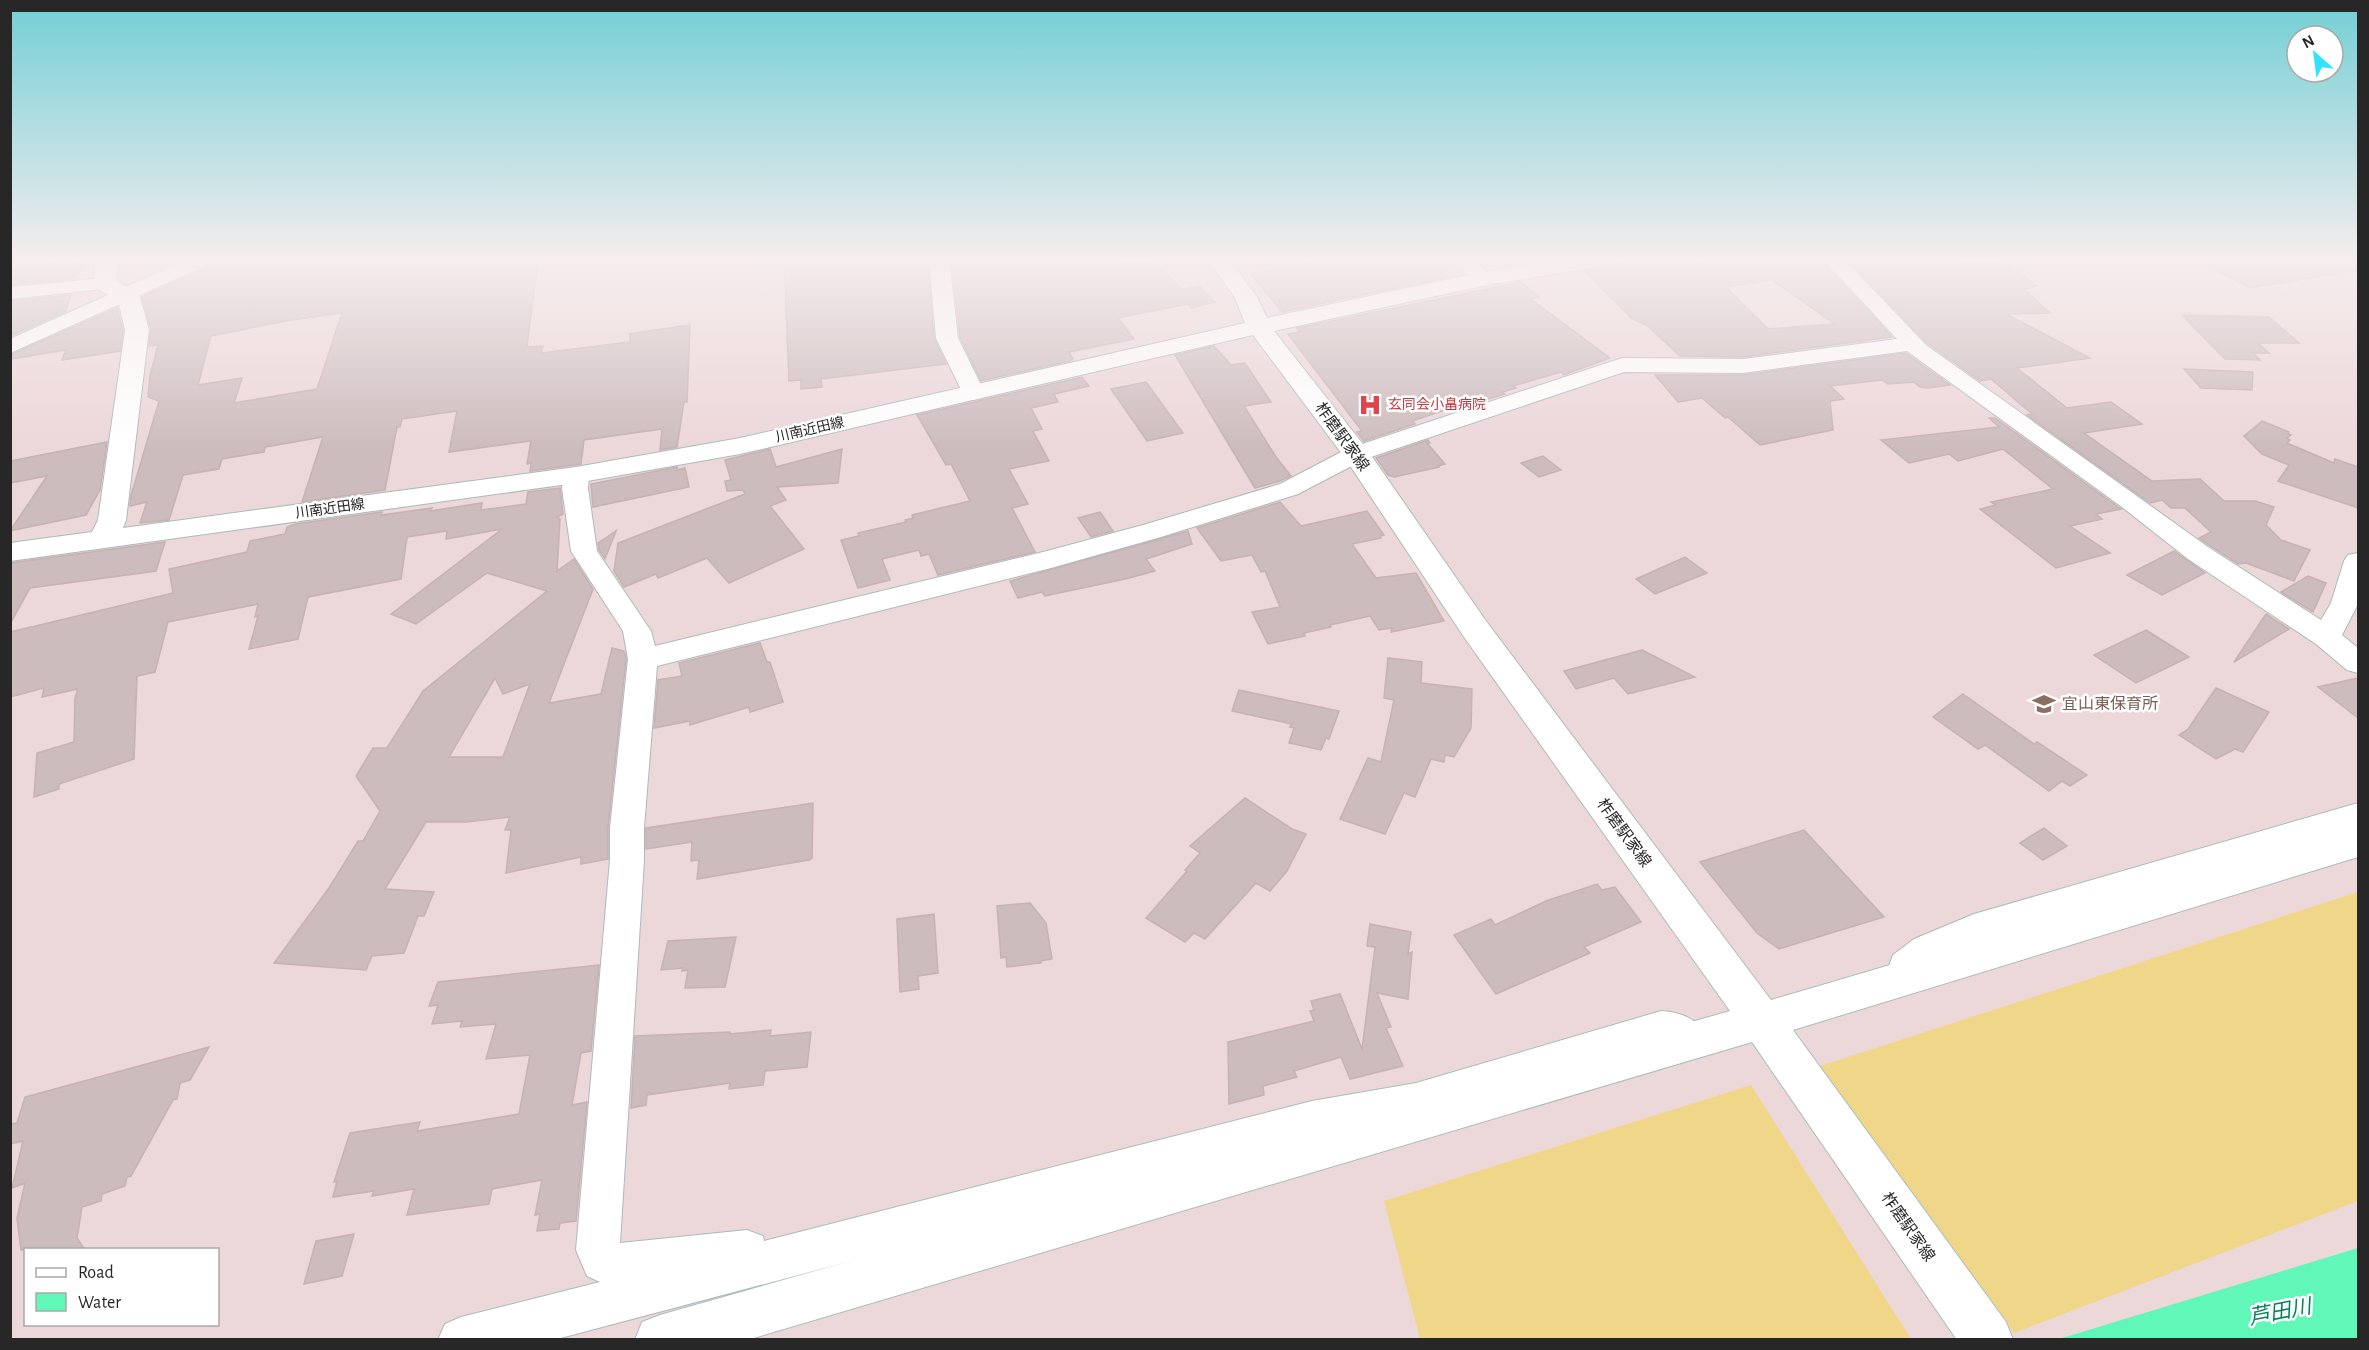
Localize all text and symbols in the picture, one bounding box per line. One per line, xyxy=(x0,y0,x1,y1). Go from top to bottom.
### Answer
north arrow xyxy=(2285,24,2345,84)
text: N xyxy=(2300,32,2317,51)
hospital icon: 玄同会小畠病院 xyxy=(1357,392,1383,418)
place label: 玄同会小畠病院 xyxy=(1388,396,1486,412)
street label: 柞磨駅家線 xyxy=(1312,399,1373,474)
street label: 川南近田線 xyxy=(774,414,846,445)
street label: 川南近田線 xyxy=(294,496,366,521)
school or university icon: 宜山東保育所 xyxy=(2031,691,2057,717)
place label: 宜山東保育所 xyxy=(2062,695,2158,712)
street label: 柞磨駅家線 xyxy=(1594,795,1655,870)
street label: 柞磨駅家線 xyxy=(1878,1189,1938,1264)
legend xyxy=(24,1248,219,1326)
text: Road xyxy=(78,1264,114,1282)
text: Water xyxy=(78,1294,121,1312)
water label: 芦田川 xyxy=(2247,1294,2315,1328)

